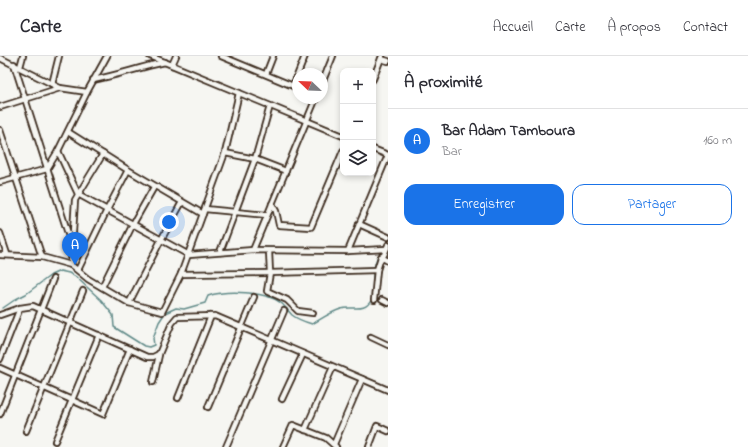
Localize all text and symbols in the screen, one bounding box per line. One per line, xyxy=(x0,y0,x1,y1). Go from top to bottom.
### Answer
text: Carte xyxy=(20,14,61,41)
text: Accueil xyxy=(493,17,533,38)
text: Carte xyxy=(555,17,586,38)
text: À propos xyxy=(608,17,661,38)
text: Contact xyxy=(683,17,728,38)
north arrow xyxy=(292,68,328,104)
map controls xyxy=(340,68,376,176)
button: + xyxy=(340,68,376,104)
text: À proximité xyxy=(404,70,482,95)
button: − xyxy=(340,104,376,140)
text: Bar Adam Tamboura xyxy=(442,120,575,142)
text: A xyxy=(413,131,421,150)
text: 160 m xyxy=(703,131,732,150)
button: layers xyxy=(340,140,376,176)
text: Bar xyxy=(442,142,462,161)
button: Enregistrer xyxy=(404,184,564,225)
button: Partager xyxy=(572,184,732,225)
your location xyxy=(159,212,179,232)
pin: A xyxy=(62,232,88,265)

